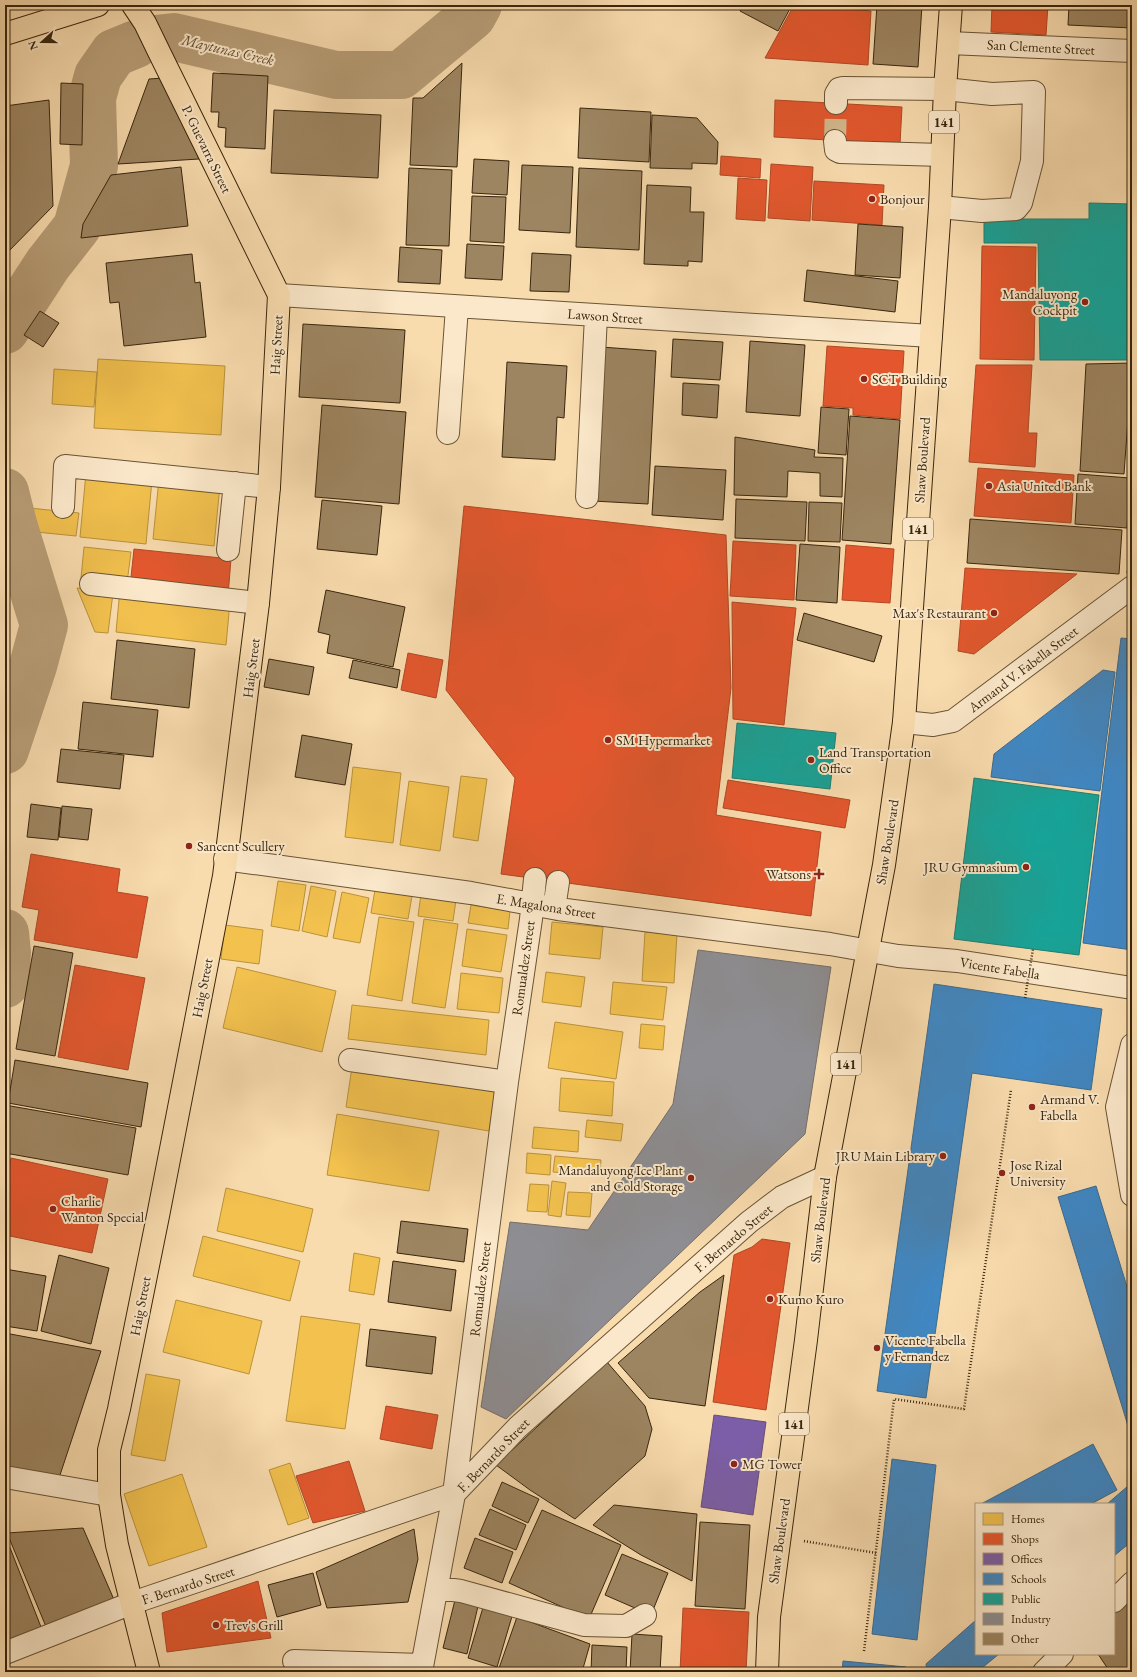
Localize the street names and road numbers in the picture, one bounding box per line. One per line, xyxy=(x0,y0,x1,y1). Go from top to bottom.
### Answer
street label: San Clemente Street xyxy=(986,35,1096,59)
street label: P. Guevarra Street xyxy=(178,102,236,197)
road number: 141 xyxy=(929,111,959,133)
street label: Lawson Street xyxy=(567,304,644,328)
street label: Haig Street xyxy=(265,314,287,375)
street label: Shaw Boulevard xyxy=(910,416,934,504)
road number: 141 xyxy=(903,518,933,540)
street label: Armand V. Fabella Street xyxy=(964,621,1082,717)
street label: Haig Street xyxy=(238,637,264,699)
street label: Shaw Boulevard xyxy=(871,797,903,886)
street label: E. Magalona Street xyxy=(495,889,598,923)
street label: Romualdez Street xyxy=(507,919,539,1017)
street label: Vicente Fabella xyxy=(959,953,1042,983)
street label: Haig Street xyxy=(187,956,217,1019)
road number: 141 xyxy=(831,1053,861,1075)
street label: Shaw Boulevard xyxy=(806,1175,834,1264)
street label: F. Bernardo Street xyxy=(690,1200,776,1276)
street label: Romualdez Street xyxy=(465,1240,495,1337)
street label: Haig Street xyxy=(125,1274,155,1337)
road number: 141 xyxy=(779,1413,809,1435)
street label: F. Bernardo Street xyxy=(453,1414,533,1496)
street label: Shaw Boulevard xyxy=(764,1496,794,1585)
street label: F. Bernardo Street xyxy=(139,1561,237,1609)

